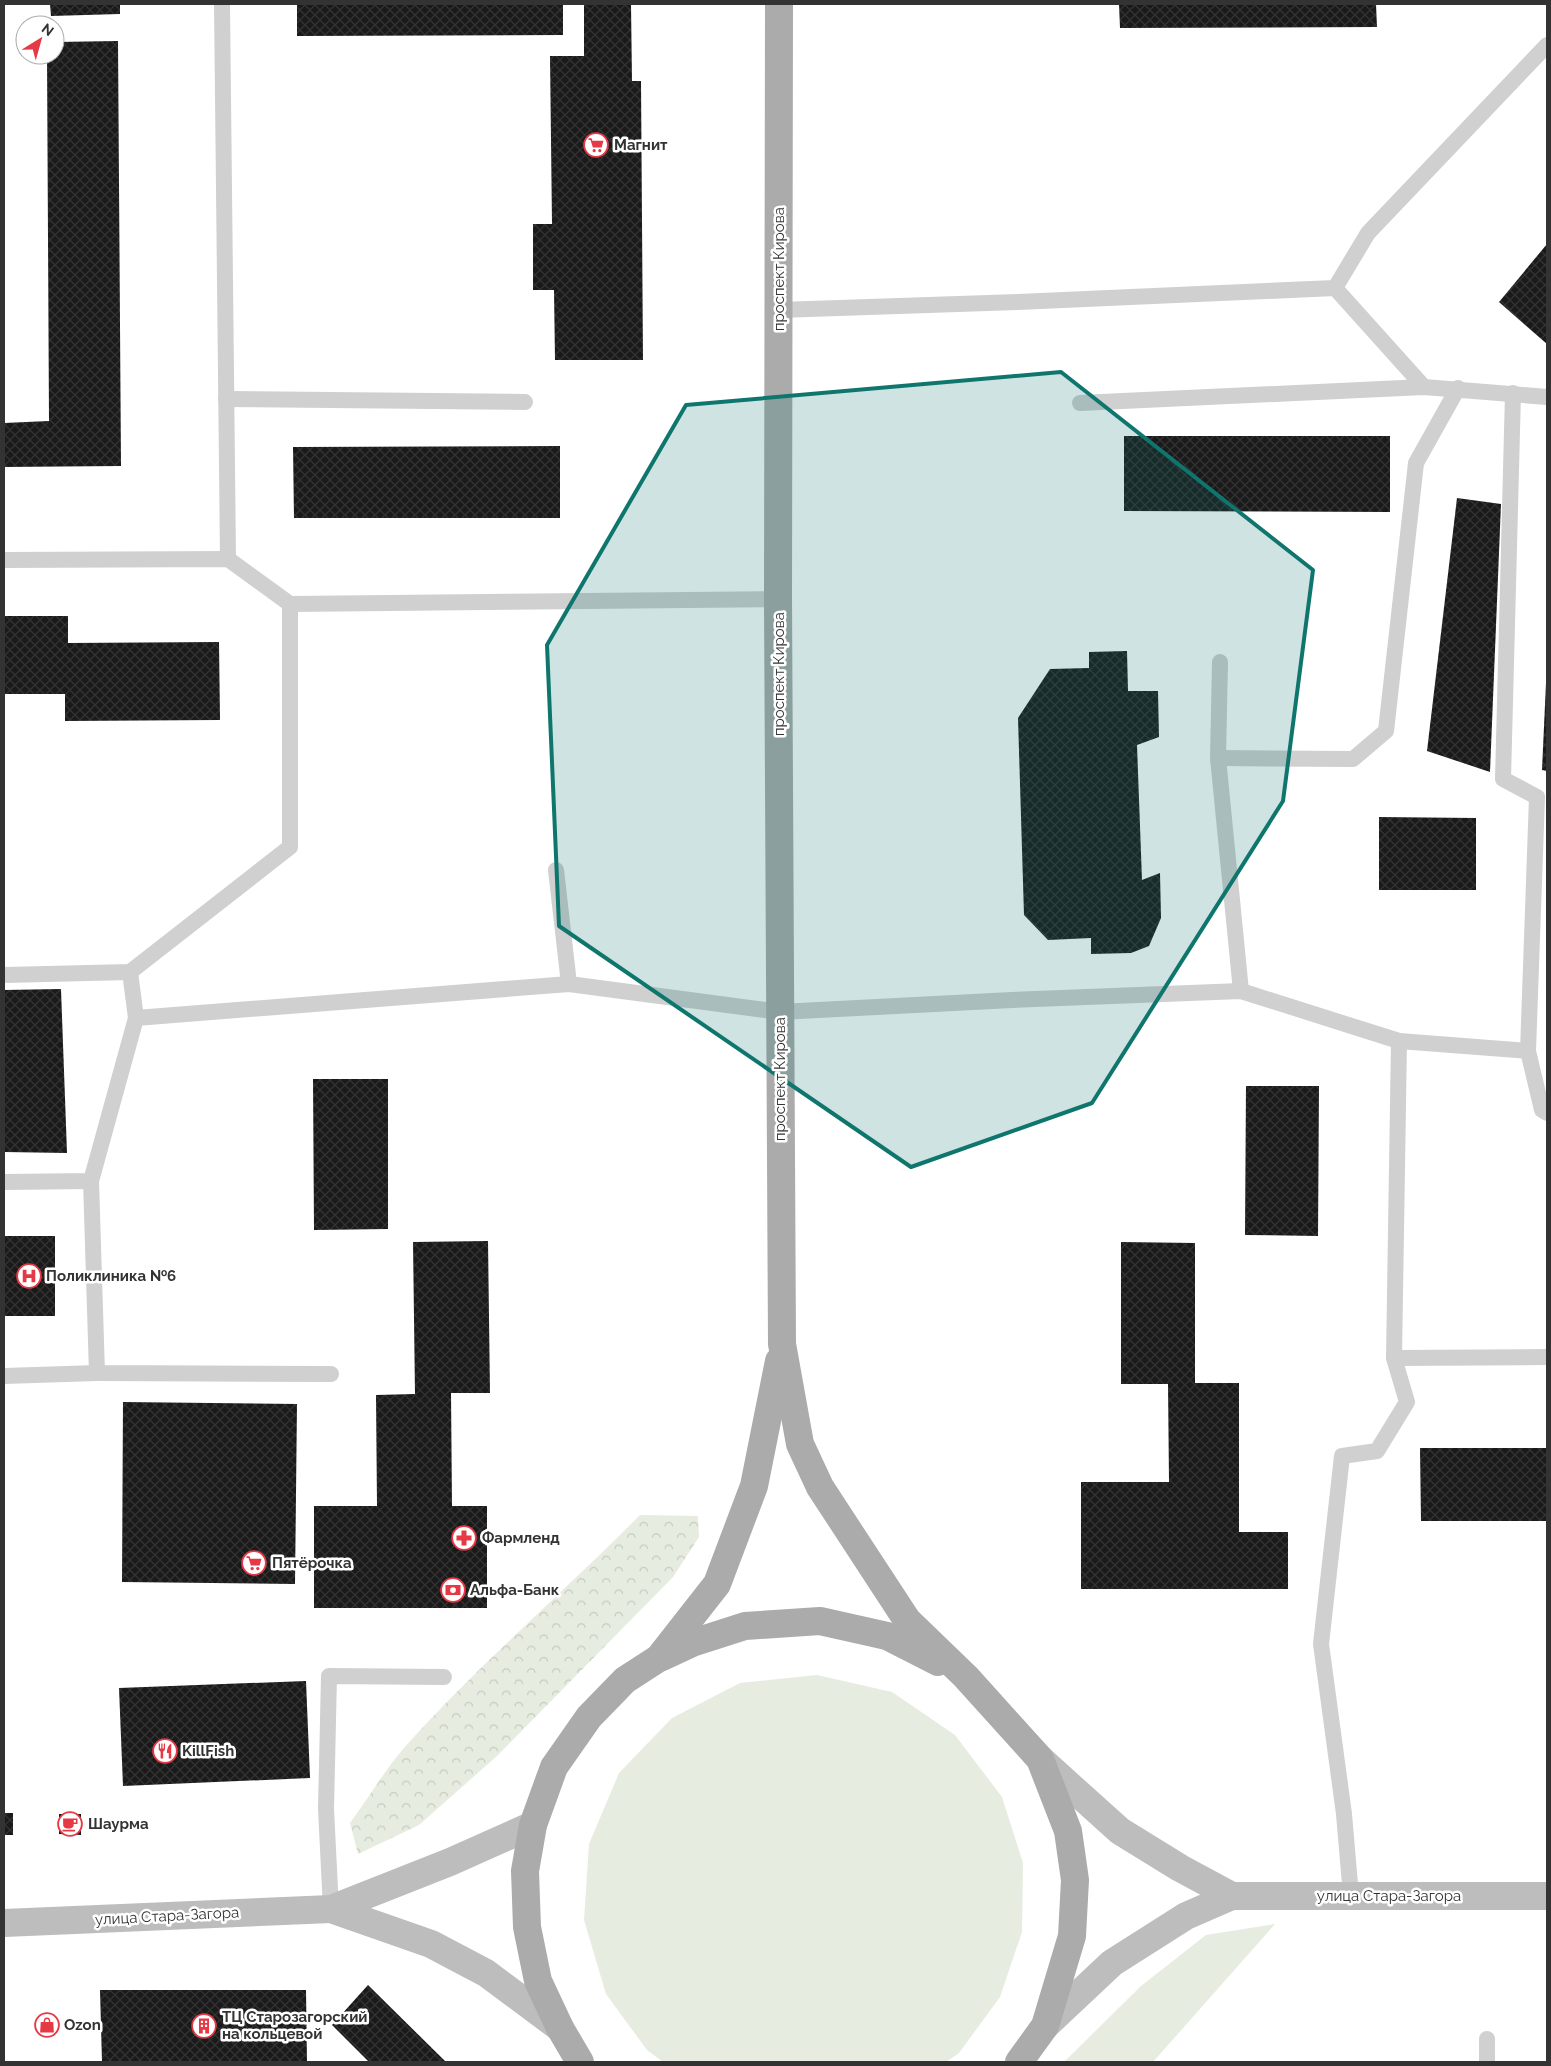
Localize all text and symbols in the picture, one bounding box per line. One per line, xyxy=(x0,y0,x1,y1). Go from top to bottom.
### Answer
north arrow xyxy=(15,15,65,65)
text: N xyxy=(39,20,57,39)
supermarket icon: Магнит xyxy=(583,132,609,158)
place label: Магнит xyxy=(614,136,668,154)
street label: проспект Кирова xyxy=(770,207,788,331)
street label: проспект Кирова xyxy=(770,612,788,736)
street label: проспект Кирова xyxy=(771,1017,789,1141)
hospital icon: Поликлиника №6 xyxy=(16,1263,42,1289)
place label: Поликлиника №6 xyxy=(46,1267,176,1285)
pharmacy icon: Фармленд xyxy=(451,1525,477,1551)
place label: Фармленд xyxy=(482,1529,560,1547)
supermarket icon: Пятёрочка xyxy=(241,1550,267,1576)
place label: Пятёрочка xyxy=(272,1554,352,1572)
bank icon: Альфа-Банк xyxy=(440,1577,466,1603)
place label: Альфа-Банк xyxy=(470,1581,560,1599)
restaurant icon: KillFish xyxy=(152,1738,178,1764)
place label: KillFish xyxy=(182,1742,234,1760)
cafe icon: Шаурма xyxy=(57,1811,83,1837)
place label: Шаурма xyxy=(88,1815,149,1833)
street label: улица Стара-Загора xyxy=(1317,1887,1461,1905)
street label: улица Стара-Загора xyxy=(94,1903,240,1929)
place label: ТЦ Старозагорский на кольцевой xyxy=(222,2008,368,2043)
shop icon: Ozon xyxy=(34,2012,60,2038)
building icon: ТЦ Старозагорский на кольцевой xyxy=(191,2013,217,2039)
place label: Ozon xyxy=(64,2016,101,2034)

